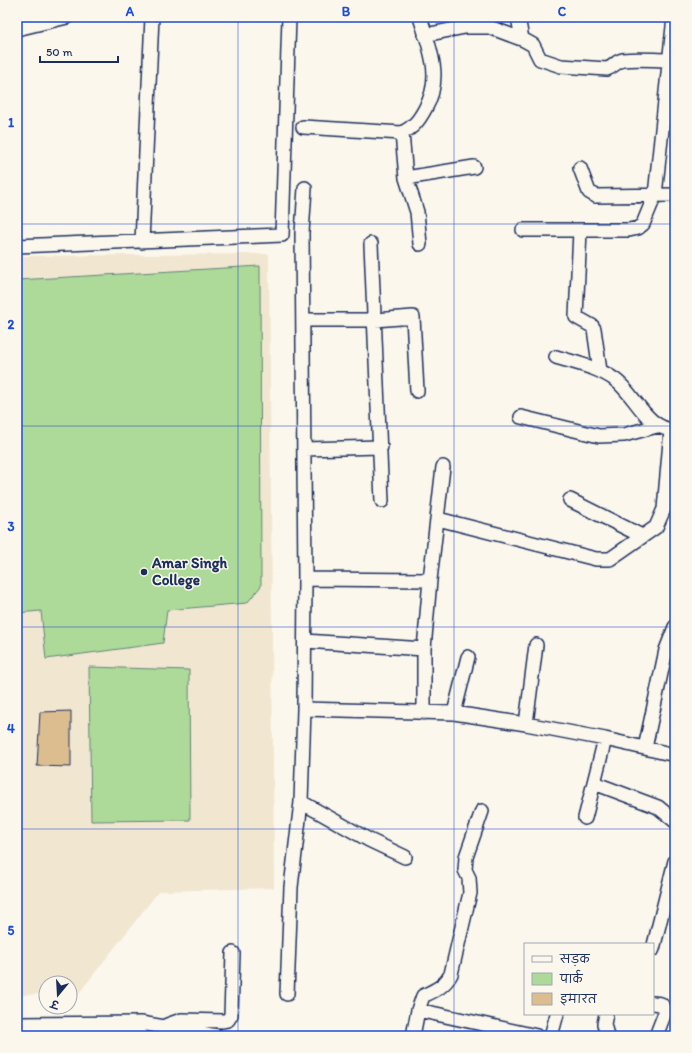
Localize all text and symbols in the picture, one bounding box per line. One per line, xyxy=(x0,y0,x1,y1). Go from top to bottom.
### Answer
text: A xyxy=(125,4,135,19)
text: B xyxy=(342,4,351,19)
text: C xyxy=(558,4,567,19)
scale bar xyxy=(40,38,118,64)
text: 50 m xyxy=(46,45,72,59)
text: 1 xyxy=(8,115,14,130)
text: 2 xyxy=(8,317,15,332)
text: 3 xyxy=(7,519,15,534)
place label: Amar Singh College xyxy=(151,554,228,590)
marker: Amar Singh College xyxy=(139,567,149,577)
text: 4 xyxy=(7,721,15,736)
text: 5 xyxy=(8,923,15,938)
legend xyxy=(524,943,654,1015)
text: सड़क xyxy=(559,952,591,967)
text: पार्क xyxy=(559,969,584,986)
north arrow xyxy=(38,975,78,1015)
text: इमारत xyxy=(560,992,598,1006)
text: उ xyxy=(48,996,62,1012)

